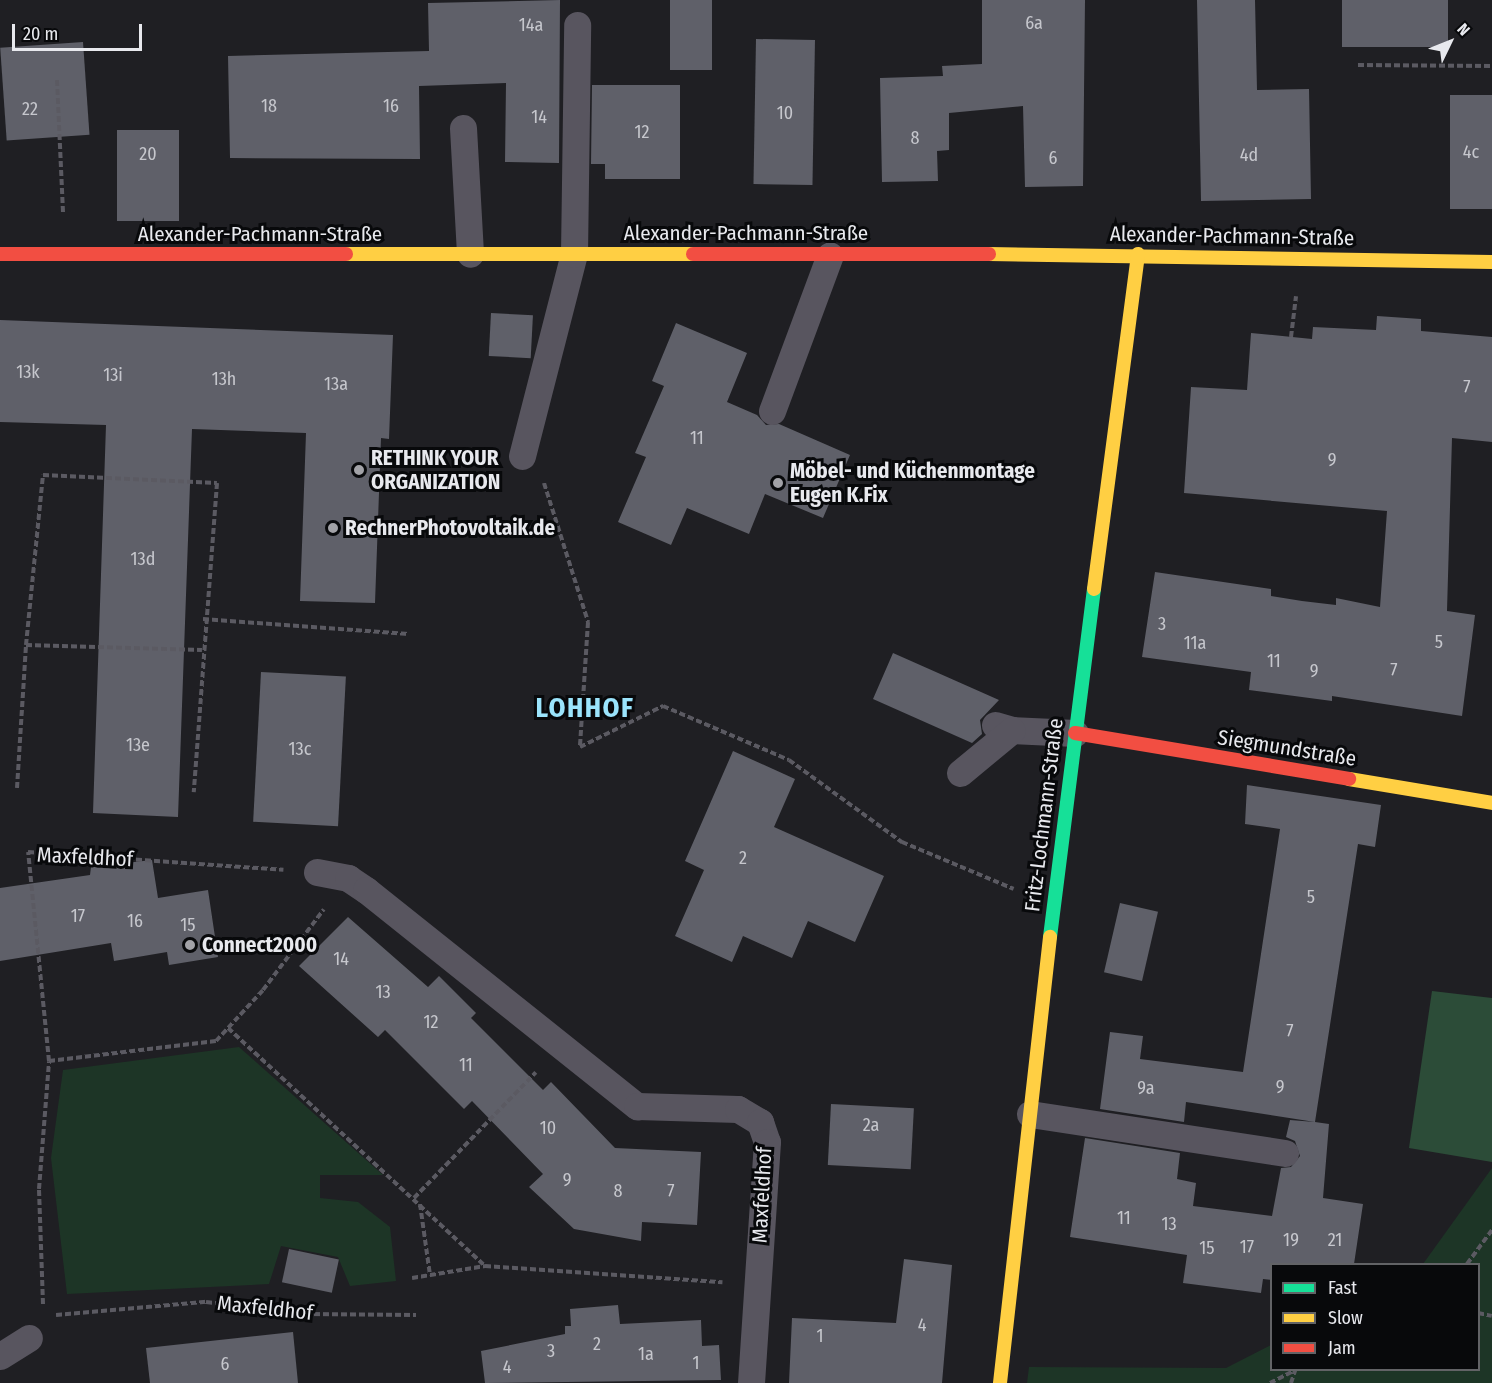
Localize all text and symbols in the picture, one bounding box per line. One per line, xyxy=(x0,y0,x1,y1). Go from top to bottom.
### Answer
scale bar xyxy=(15,12,146,50)
house number: 6a xyxy=(1025,12,1043,34)
north arrow xyxy=(1420,12,1480,72)
house number: 14a xyxy=(519,14,543,36)
text: N xyxy=(1453,19,1474,39)
text: 20 m xyxy=(23,23,58,45)
house number: 18 xyxy=(261,95,277,117)
house number: 16 xyxy=(383,95,399,117)
house number: 22 xyxy=(22,98,38,120)
house number: 10 xyxy=(777,102,793,124)
house number: 14 xyxy=(531,106,547,128)
house number: 12 xyxy=(635,121,649,143)
house number: 8 xyxy=(911,127,919,149)
house number: 4c xyxy=(1463,141,1479,163)
house number: 20 xyxy=(139,143,157,165)
house number: 4d xyxy=(1240,144,1258,166)
house number: 6 xyxy=(1049,147,1057,169)
street label: Alexander-Pachmann-Straße xyxy=(624,220,868,246)
street label: Alexander-Pachmann-Straße xyxy=(138,221,382,247)
street label: Alexander-Pachmann-Straße xyxy=(1110,221,1354,251)
house number: 13k xyxy=(16,361,40,383)
house number: 13i xyxy=(103,364,123,386)
house number: 13h xyxy=(212,368,236,390)
house number: 13a xyxy=(324,373,348,395)
house number: 7 xyxy=(1463,376,1471,398)
house number: 11 xyxy=(690,427,704,449)
place label: RETHINK YOUR ORGANIZATION xyxy=(371,445,500,495)
house number: 9 xyxy=(1328,449,1336,471)
place label: Möbel- und Küchenmontage Eugen K.Fix xyxy=(790,458,1035,508)
marker: RETHINK YOUR ORGANIZATION xyxy=(352,463,366,477)
marker: Möbel- und Küchenmontage Eugen K.Fix xyxy=(771,476,785,490)
place label: RechnerPhotovoltaik.de xyxy=(345,515,555,541)
marker: RechnerPhotovoltaik.de xyxy=(326,521,340,535)
house number: 13d xyxy=(131,548,155,570)
house number: 3 xyxy=(1158,613,1166,635)
house number: 5 xyxy=(1435,631,1443,653)
house number: 11a xyxy=(1184,632,1206,654)
house number: 11 xyxy=(1267,650,1281,672)
house number: 7 xyxy=(1390,659,1398,681)
house number: 9 xyxy=(1310,660,1318,682)
district label: LOHHOF xyxy=(536,693,634,725)
street label: Fritz-Lochmann-Straße xyxy=(1020,717,1068,913)
street label: Siegmundstraße xyxy=(1216,725,1358,771)
house number: 13e xyxy=(126,734,150,756)
house number: 13c xyxy=(289,738,311,760)
street label: Maxfeldhof xyxy=(36,842,134,872)
house number: 2 xyxy=(739,847,747,869)
house number: 5 xyxy=(1307,886,1315,908)
house number: 17 xyxy=(71,905,85,927)
house number: 16 xyxy=(127,910,143,932)
house number: 15 xyxy=(180,914,196,936)
place label: Connect2000 xyxy=(202,932,317,958)
marker: Connect2000 xyxy=(183,938,197,952)
house number: 14 xyxy=(333,948,349,970)
house number: 13 xyxy=(375,981,391,1003)
house number: 12 xyxy=(424,1011,438,1033)
house number: 7 xyxy=(1286,1020,1294,1042)
house number: 11 xyxy=(459,1054,473,1076)
house number: 9 xyxy=(1276,1076,1284,1098)
house number: 9a xyxy=(1137,1077,1155,1099)
house number: 2a xyxy=(863,1114,879,1136)
house number: 10 xyxy=(540,1117,556,1139)
street label: Maxfeldhof xyxy=(747,1146,777,1244)
house number: 9 xyxy=(563,1169,571,1191)
house number: 8 xyxy=(614,1180,622,1202)
house number: 7 xyxy=(667,1180,675,1202)
house number: 11 xyxy=(1117,1207,1131,1229)
house number: 13 xyxy=(1161,1213,1177,1235)
house number: 19 xyxy=(1283,1229,1299,1251)
house number: 21 xyxy=(1328,1229,1342,1251)
house number: 17 xyxy=(1240,1236,1254,1258)
house number: 15 xyxy=(1199,1237,1215,1259)
legend xyxy=(1270,1263,1480,1371)
text: Fast xyxy=(1328,1277,1357,1299)
street label: Maxfeldhof xyxy=(216,1290,314,1326)
text: Slow xyxy=(1328,1307,1363,1329)
house number: 4 xyxy=(918,1314,926,1336)
house number: 1 xyxy=(816,1325,824,1347)
house number: 2 xyxy=(593,1333,601,1355)
text: Jam xyxy=(1328,1337,1356,1359)
house number: 3 xyxy=(547,1340,555,1362)
house number: 1a xyxy=(638,1343,654,1365)
house number: 1 xyxy=(692,1352,700,1374)
house number: 6 xyxy=(221,1353,229,1375)
house number: 4 xyxy=(503,1356,511,1378)

